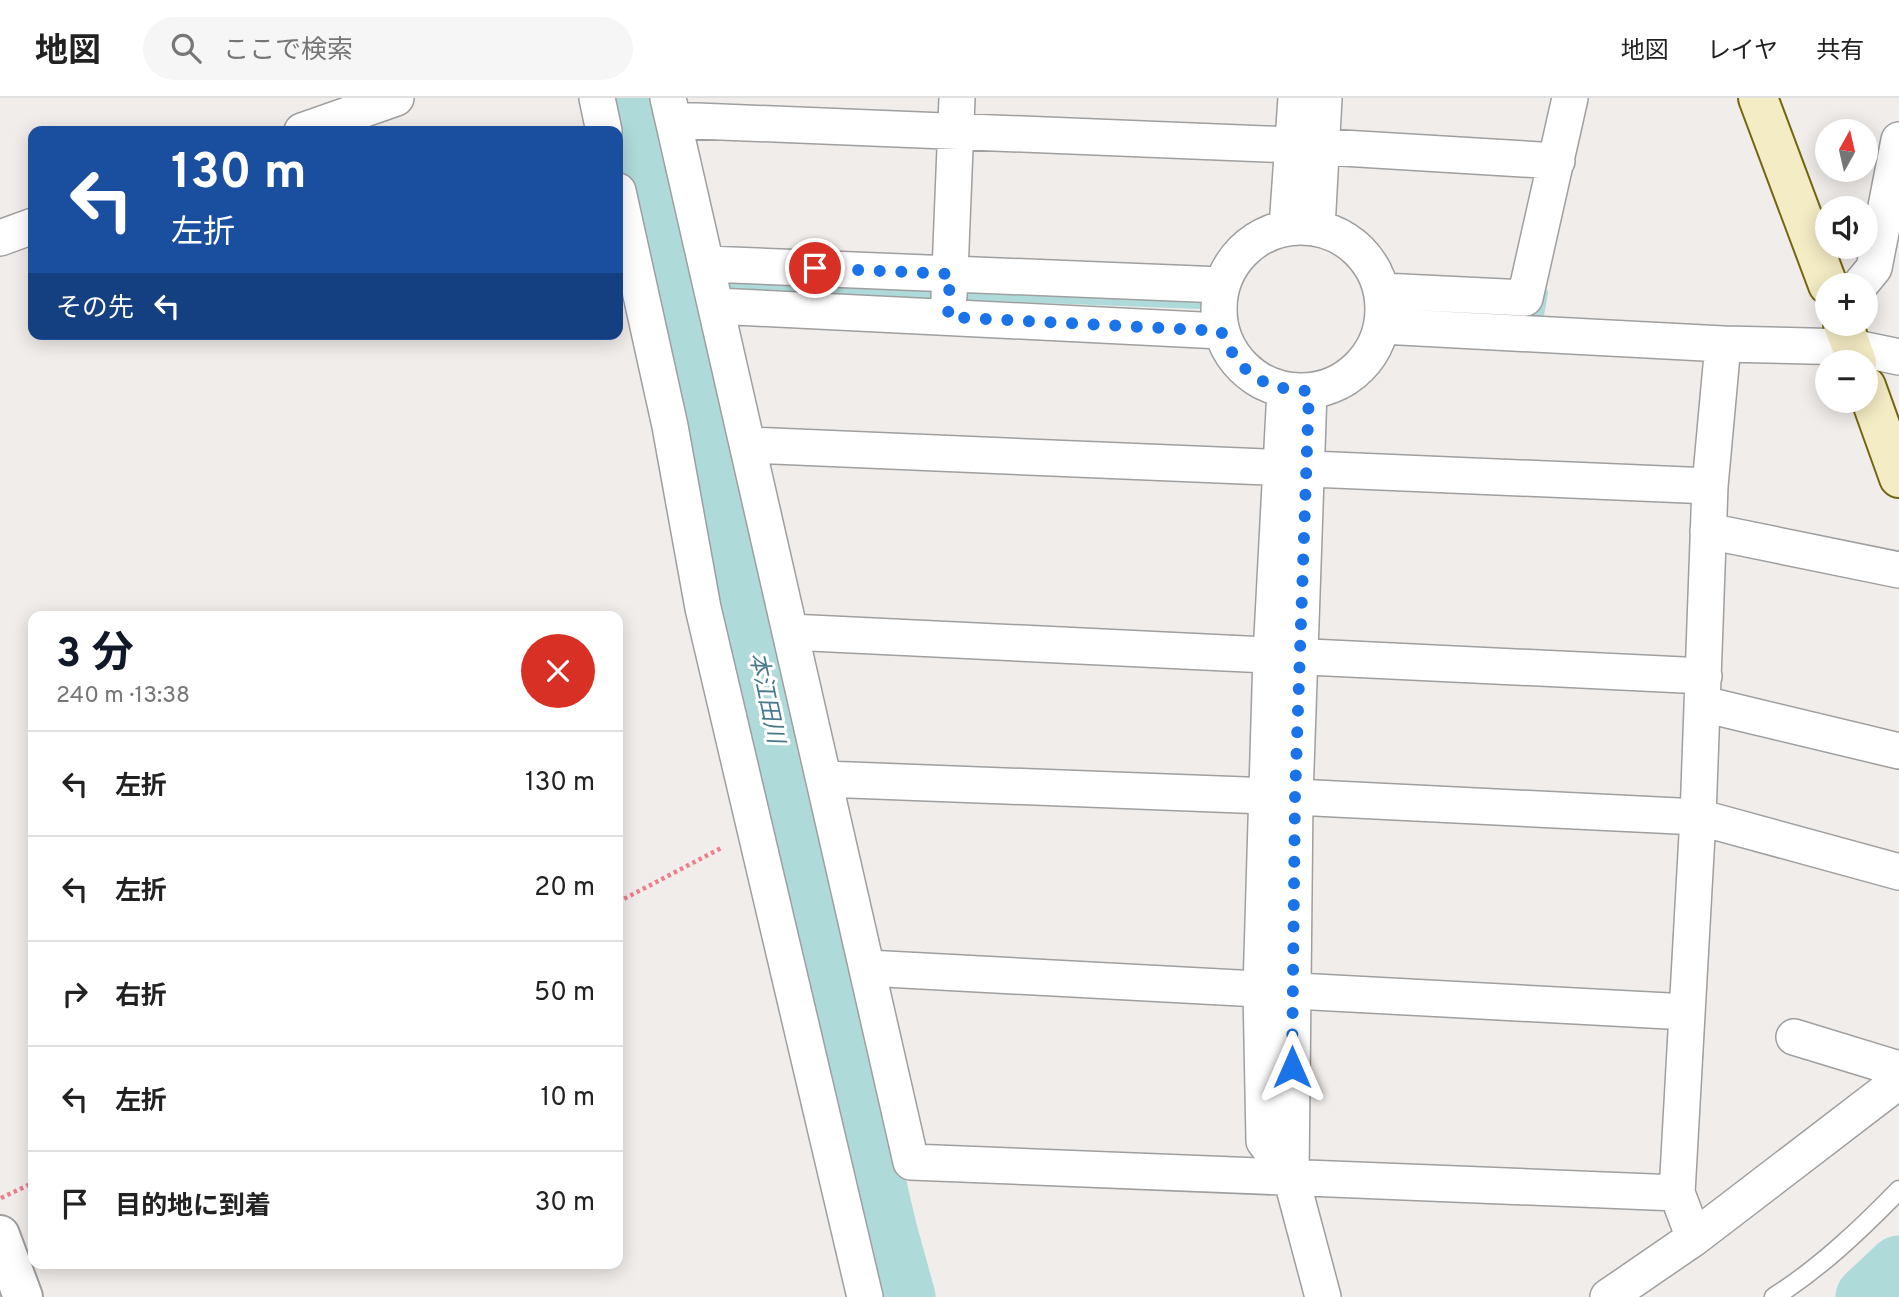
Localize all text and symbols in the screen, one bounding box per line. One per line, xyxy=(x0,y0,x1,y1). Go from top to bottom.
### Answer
search box xyxy=(143,17,633,80)
icon: search xyxy=(167,29,205,67)
text: 地図 xyxy=(35,32,101,74)
text: ここで検索 xyxy=(223,35,353,68)
text: 地図 xyxy=(1621,37,1669,67)
text: レイヤ xyxy=(1707,37,1778,67)
text: 共有 xyxy=(1816,37,1864,67)
north arrow xyxy=(1815,119,1878,182)
map controls xyxy=(1815,119,1878,413)
text: 130 m xyxy=(171,144,307,206)
icon: left xyxy=(56,154,147,245)
button: sound xyxy=(1815,196,1878,259)
text: 左折 xyxy=(171,214,235,254)
pin xyxy=(785,238,845,298)
icon: arrive xyxy=(796,249,834,287)
button: + xyxy=(1815,273,1878,336)
icon: left xyxy=(148,287,186,325)
text: その先 xyxy=(56,293,134,326)
button: − xyxy=(1815,350,1878,413)
text: 3 分 xyxy=(56,629,134,682)
button: close xyxy=(521,634,595,708)
water label: 本江田川 xyxy=(741,650,789,749)
text: 240 m · 13:38 xyxy=(56,682,190,711)
icon: left xyxy=(56,765,94,803)
text: 130 m xyxy=(525,767,595,800)
text: 左折 xyxy=(115,771,167,804)
icon: left xyxy=(56,870,94,908)
text: 20 m xyxy=(534,872,595,905)
text: 左折 xyxy=(115,876,167,909)
icon: right xyxy=(56,975,94,1013)
text: 50 m xyxy=(534,977,595,1010)
text: 右折 xyxy=(115,981,167,1014)
position arrow xyxy=(1255,1030,1329,1104)
icon: left xyxy=(56,1080,94,1118)
text: 10 m xyxy=(540,1082,595,1115)
text: 左折 xyxy=(115,1086,167,1119)
icon: arrive xyxy=(56,1185,94,1223)
text: 30 m xyxy=(535,1187,595,1220)
text: 目的地に到着 xyxy=(115,1191,271,1224)

